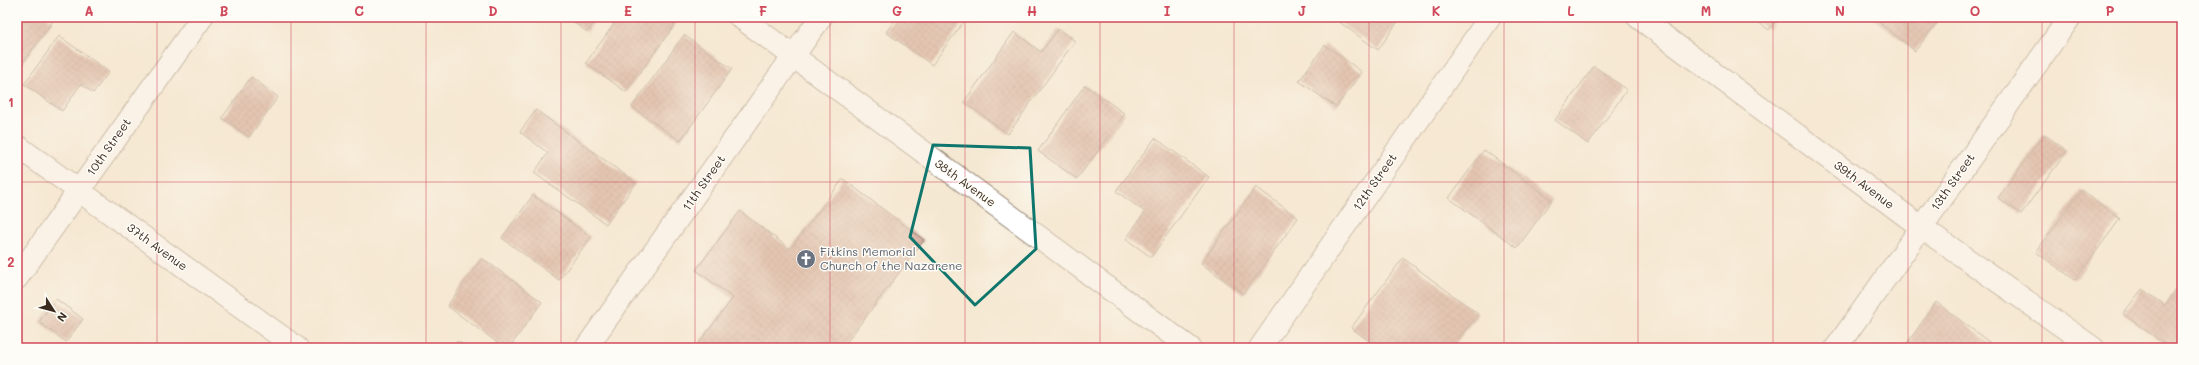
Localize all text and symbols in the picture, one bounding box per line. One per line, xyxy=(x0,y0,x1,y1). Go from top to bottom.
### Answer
text: A xyxy=(84,2,94,19)
text: B xyxy=(220,2,229,19)
text: C xyxy=(354,2,364,19)
text: D xyxy=(488,2,498,19)
text: E xyxy=(624,2,632,19)
text: F xyxy=(759,2,767,19)
text: G xyxy=(892,2,902,19)
text: H xyxy=(1027,2,1037,19)
text: I xyxy=(1164,2,1171,19)
text: J xyxy=(1298,2,1306,19)
text: K xyxy=(1432,2,1441,19)
text: L xyxy=(1567,2,1575,19)
text: M xyxy=(1701,2,1711,19)
text: N xyxy=(1835,2,1845,19)
text: O xyxy=(1970,2,1980,19)
text: P xyxy=(2106,2,2115,19)
text: 1 xyxy=(8,93,14,110)
street label: 10th Street xyxy=(82,114,134,178)
street label: 12th Street xyxy=(1349,150,1400,213)
street label: 13th Street xyxy=(1927,150,1978,213)
street label: 11th Street xyxy=(678,151,728,214)
street label: 38th Avenue xyxy=(932,155,999,210)
street label: 39th Avenue xyxy=(1831,156,1898,212)
street label: 37th Avenue xyxy=(124,219,191,274)
place label: Fitkins Memorial Church of the Nazarene xyxy=(820,243,963,273)
church icon: Fitkins Memorial Church of the Nazarene xyxy=(795,248,817,270)
text: 2 xyxy=(7,253,15,270)
north arrow xyxy=(34,291,74,331)
text: N xyxy=(54,309,71,325)

